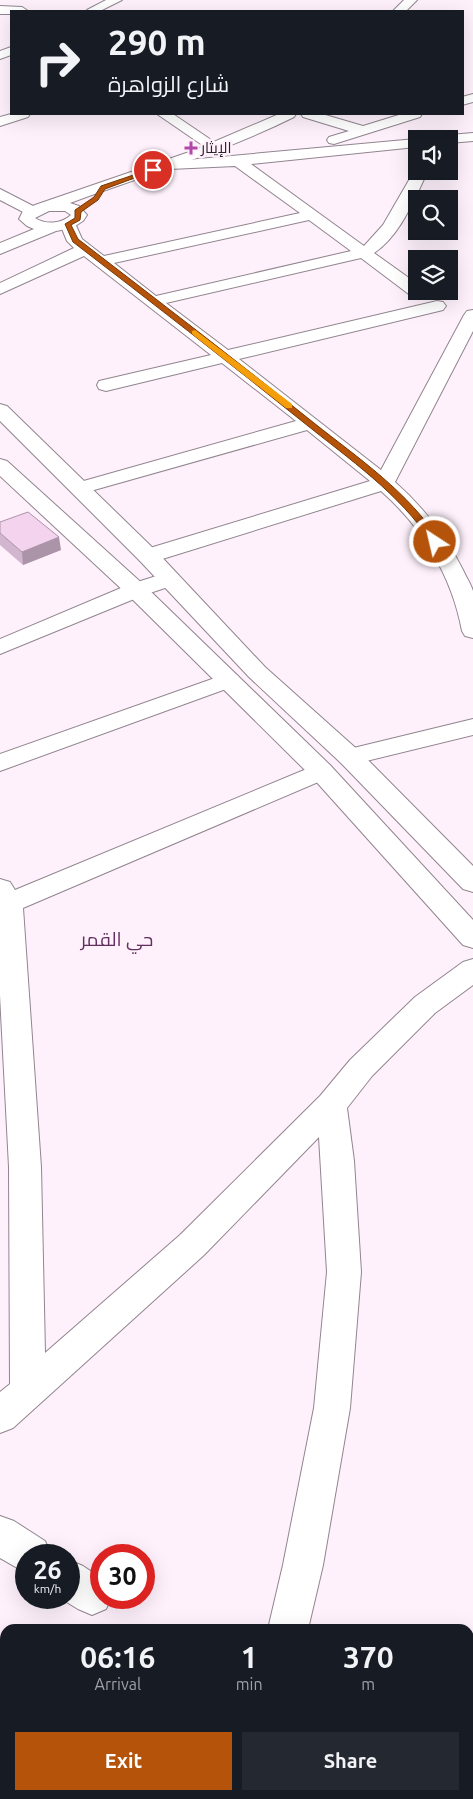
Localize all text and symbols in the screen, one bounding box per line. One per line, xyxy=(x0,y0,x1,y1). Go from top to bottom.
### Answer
text: 290 m xyxy=(108,22,206,62)
icon: right xyxy=(25,30,90,95)
text: شارع الزواهرة xyxy=(108,71,229,96)
map controls xyxy=(408,130,458,300)
button: sound xyxy=(408,130,458,180)
place label: الإيثار xyxy=(200,139,231,157)
marker: الإيثار xyxy=(185,142,197,154)
pin xyxy=(132,149,174,191)
icon: arrive xyxy=(139,156,167,184)
button: search xyxy=(408,190,458,240)
button: layers xyxy=(408,250,458,300)
position arrow xyxy=(408,515,460,567)
district label: حي القمر xyxy=(80,928,153,954)
speed limit sign: 30 xyxy=(90,1544,155,1609)
text: 26 xyxy=(33,1556,62,1584)
text: km/h xyxy=(34,1582,61,1595)
text: 06:16 xyxy=(80,1640,155,1674)
text: 1 xyxy=(241,1640,258,1674)
text: 370 xyxy=(343,1640,394,1674)
text: Arrival xyxy=(95,1675,141,1693)
text: min xyxy=(236,1675,263,1693)
text: m xyxy=(361,1675,375,1693)
button: Exit xyxy=(15,1732,232,1790)
button: Share xyxy=(242,1732,459,1790)

